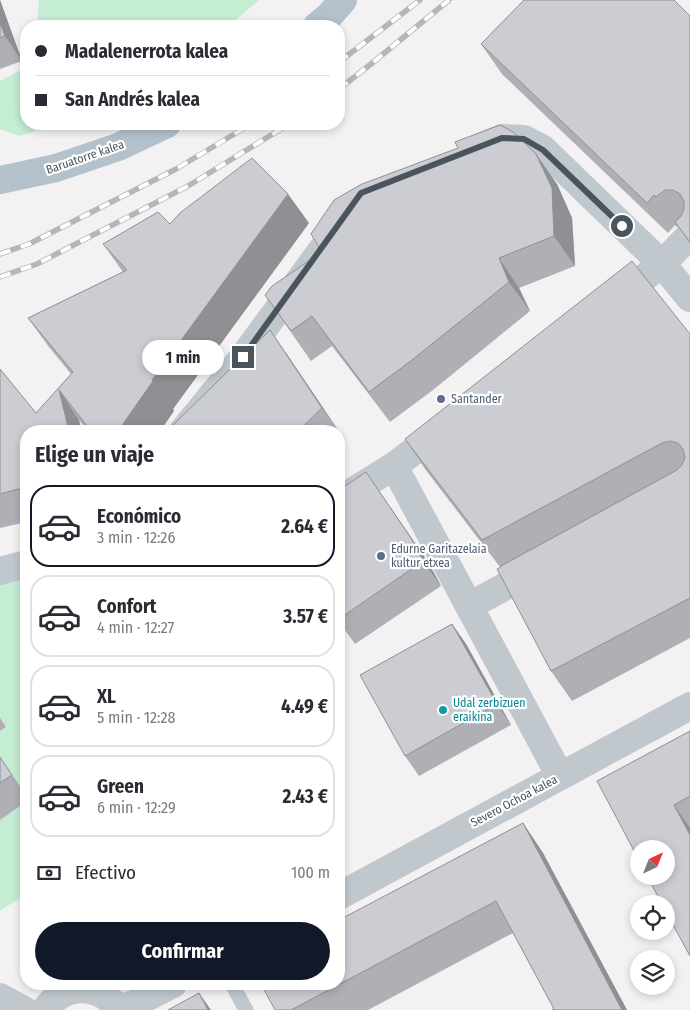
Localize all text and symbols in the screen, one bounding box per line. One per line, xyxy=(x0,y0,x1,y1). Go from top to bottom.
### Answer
text: Madalenerrota kalea xyxy=(65,40,228,63)
text: San Andrés kalea xyxy=(65,88,200,111)
street label: Baruatorre kalea xyxy=(44,137,126,177)
route start xyxy=(611,215,633,237)
callout: 1 min xyxy=(143,340,226,374)
route end xyxy=(232,346,254,368)
text: 1 min xyxy=(166,348,200,367)
place label: Santander xyxy=(451,392,503,406)
marker: Santander xyxy=(435,393,447,405)
text: Elige un viaje xyxy=(35,441,154,468)
icon: car xyxy=(37,504,82,549)
text: Económico xyxy=(97,505,181,528)
text: 2.64 € xyxy=(281,515,328,538)
text: 3 min · 12:26 xyxy=(97,528,175,547)
place label: Edurne Garitazelaia kultur etxea xyxy=(391,542,487,570)
marker: Edurne Garitazelaia kultur etxea xyxy=(375,550,387,562)
icon: car xyxy=(37,594,82,639)
text: Confort xyxy=(97,595,157,618)
text: 3.57 € xyxy=(283,605,328,628)
text: 4 min · 12:27 xyxy=(97,618,174,637)
icon: car xyxy=(37,684,82,729)
text: XL xyxy=(97,685,116,708)
text: 4.49 € xyxy=(281,695,328,718)
place label: Udal zerbizuen eraikina xyxy=(453,696,526,724)
marker: Udal zerbizuen eraikina xyxy=(437,704,449,716)
text: 5 min · 12:28 xyxy=(97,708,176,727)
street label: Severo Ochoa kalea xyxy=(468,772,560,830)
icon: car xyxy=(37,774,82,819)
text: Green xyxy=(97,775,144,798)
text: 2.43 € xyxy=(283,785,328,808)
text: 6 min · 12:29 xyxy=(97,798,176,817)
north arrow xyxy=(630,840,675,885)
map controls xyxy=(630,840,675,995)
icon: cash xyxy=(35,859,63,887)
text: Efectivo xyxy=(75,861,136,884)
text: 100 m xyxy=(291,863,330,882)
button: locate xyxy=(630,895,675,940)
button: Confirmar xyxy=(35,922,330,980)
button: layers xyxy=(630,950,675,995)

